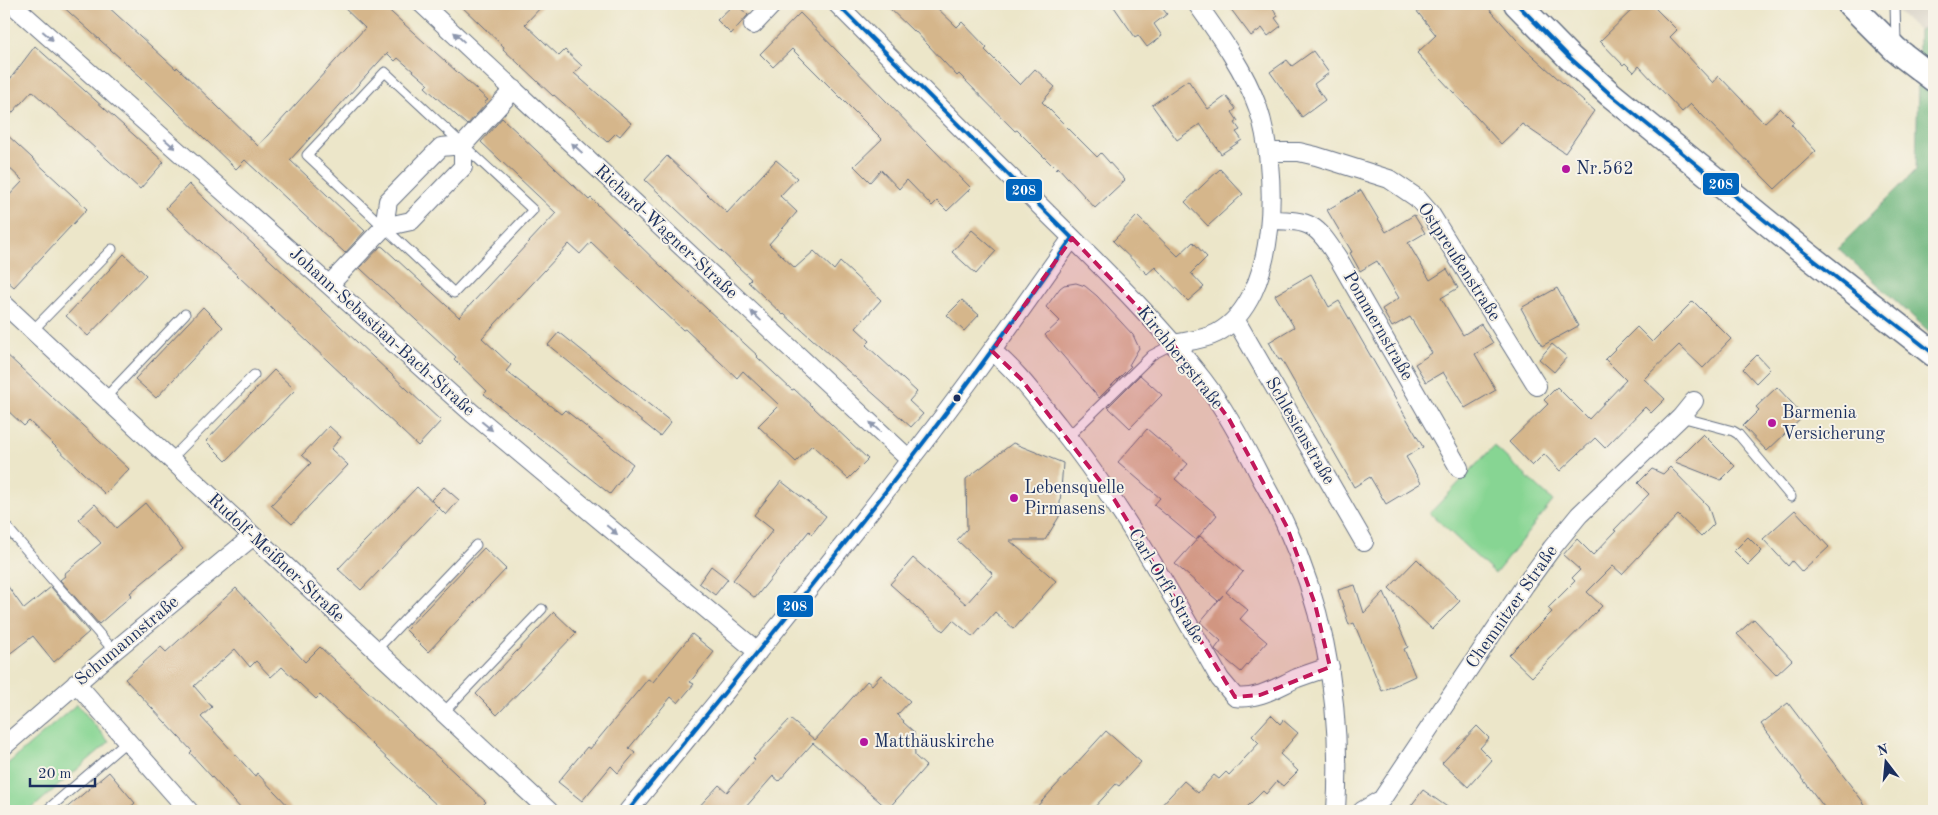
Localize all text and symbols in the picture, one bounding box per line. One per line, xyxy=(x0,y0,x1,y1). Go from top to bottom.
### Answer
one-way arrow xyxy=(42,30,54,42)
one-way arrow xyxy=(453,31,465,43)
one-way arrow xyxy=(163,138,176,149)
one-way arrow xyxy=(572,142,584,154)
place label: Nr.562 xyxy=(1576,160,1634,178)
street label: Richard-Wagner-Straße xyxy=(591,161,741,303)
marker: Nr.562 xyxy=(1560,163,1572,175)
line badge: 208 xyxy=(1702,172,1740,196)
line badge: 208 xyxy=(1005,178,1043,202)
text: 208 xyxy=(1709,178,1733,192)
text: 208 xyxy=(1012,184,1036,198)
street label: Ostpreußenstraße xyxy=(1414,200,1504,324)
street label: Johann-Sebastian-Bach-Straße xyxy=(286,244,478,420)
street label: Pommernstraße xyxy=(1340,269,1416,383)
street label: Kirchbergstraße xyxy=(1133,303,1227,413)
one-way arrow xyxy=(750,310,762,322)
street label: Schlesienstraße xyxy=(1262,374,1338,488)
unlabelled marker xyxy=(952,393,962,403)
place label: Barmenia Versicherung xyxy=(1782,404,1885,443)
marker: Barmenia Versicherung xyxy=(1766,417,1778,429)
one-way arrow xyxy=(481,420,493,432)
one-way arrow xyxy=(869,421,881,433)
place label: Lebensquelle Pirmasens xyxy=(1024,479,1124,518)
street label: Rudolf-Meißner-Straße xyxy=(204,490,348,626)
marker: Lebensquelle Pirmasens xyxy=(1008,492,1020,504)
one-way arrow xyxy=(605,525,618,536)
street label: Carl-Orff-Straße xyxy=(1125,526,1207,646)
street label: Chemnitzer Straße xyxy=(1463,542,1561,672)
street label: Schumannstraße xyxy=(72,593,182,689)
line badge: 208 xyxy=(776,594,814,618)
text: 208 xyxy=(783,600,807,614)
place label: Matthäuskirche xyxy=(874,733,994,751)
marker: Matthäuskirche xyxy=(858,736,870,748)
north arrow xyxy=(1860,738,1910,788)
text: N xyxy=(1876,742,1890,759)
scale bar xyxy=(30,755,95,787)
text: 20 m xyxy=(38,767,72,782)

